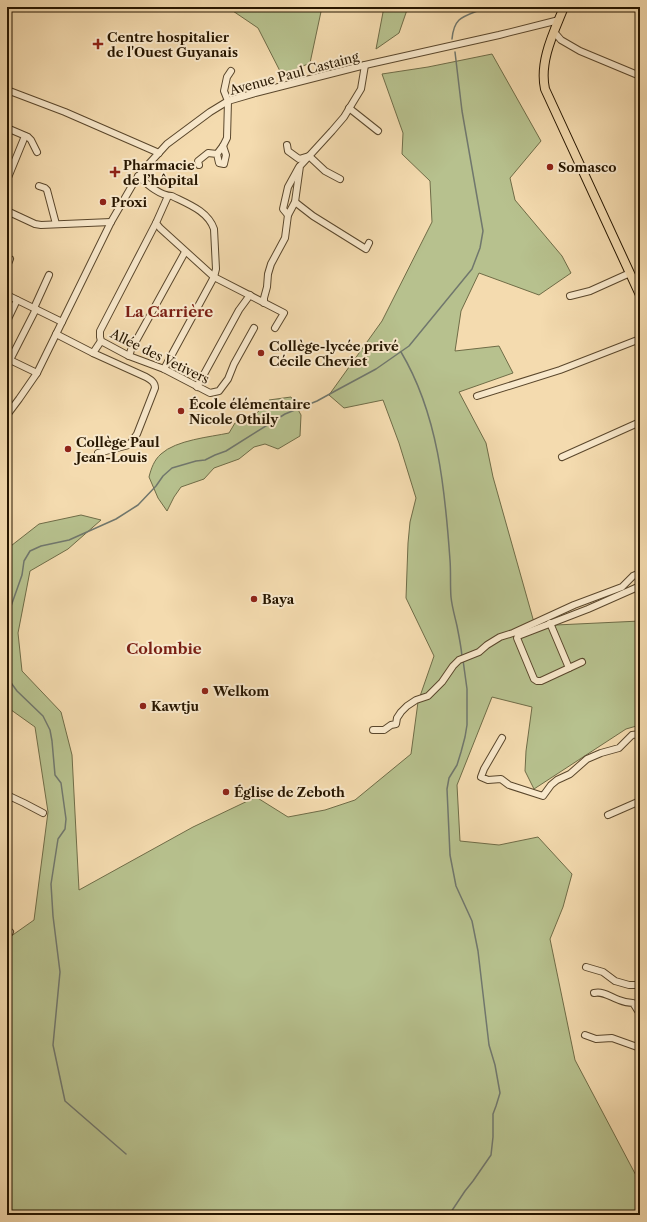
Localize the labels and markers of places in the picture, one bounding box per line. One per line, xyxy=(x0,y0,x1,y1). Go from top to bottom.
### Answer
place label: Centre hospitalier de l'Ouest Guyanais xyxy=(107,29,238,60)
marker: Centre hospitalier de l'Ouest Guyanais xyxy=(92,38,104,50)
place label: Pharmacie de l’hôpital xyxy=(123,157,199,188)
place label: Somasco xyxy=(558,159,617,175)
marker: Somasco xyxy=(545,162,555,172)
marker: Pharmacie de l’hôpital xyxy=(110,167,120,177)
place label: Proxi xyxy=(111,194,147,210)
marker: Proxi xyxy=(98,197,108,207)
place label: Collège-lycée privé Cécile Cheviet xyxy=(269,338,399,369)
marker: Collège-lycée privé Cécile Cheviet xyxy=(256,348,266,358)
place label: École élémentaire Nicole Othily xyxy=(189,396,311,427)
marker: École élémentaire Nicole Othily xyxy=(176,406,186,416)
place label: Collège Paul Jean-Louis xyxy=(74,434,160,465)
marker: Collège Paul Jean-Louis xyxy=(63,444,73,454)
place label: Baya xyxy=(262,591,295,607)
marker: Baya xyxy=(249,594,259,604)
place label: Welkom xyxy=(212,683,269,699)
marker: Welkom xyxy=(200,686,210,696)
place label: Kawtju xyxy=(151,698,199,714)
marker: Kawtju xyxy=(138,701,148,711)
place label: Église de Zeboth xyxy=(234,784,345,800)
marker: Église de Zeboth xyxy=(221,787,231,797)

